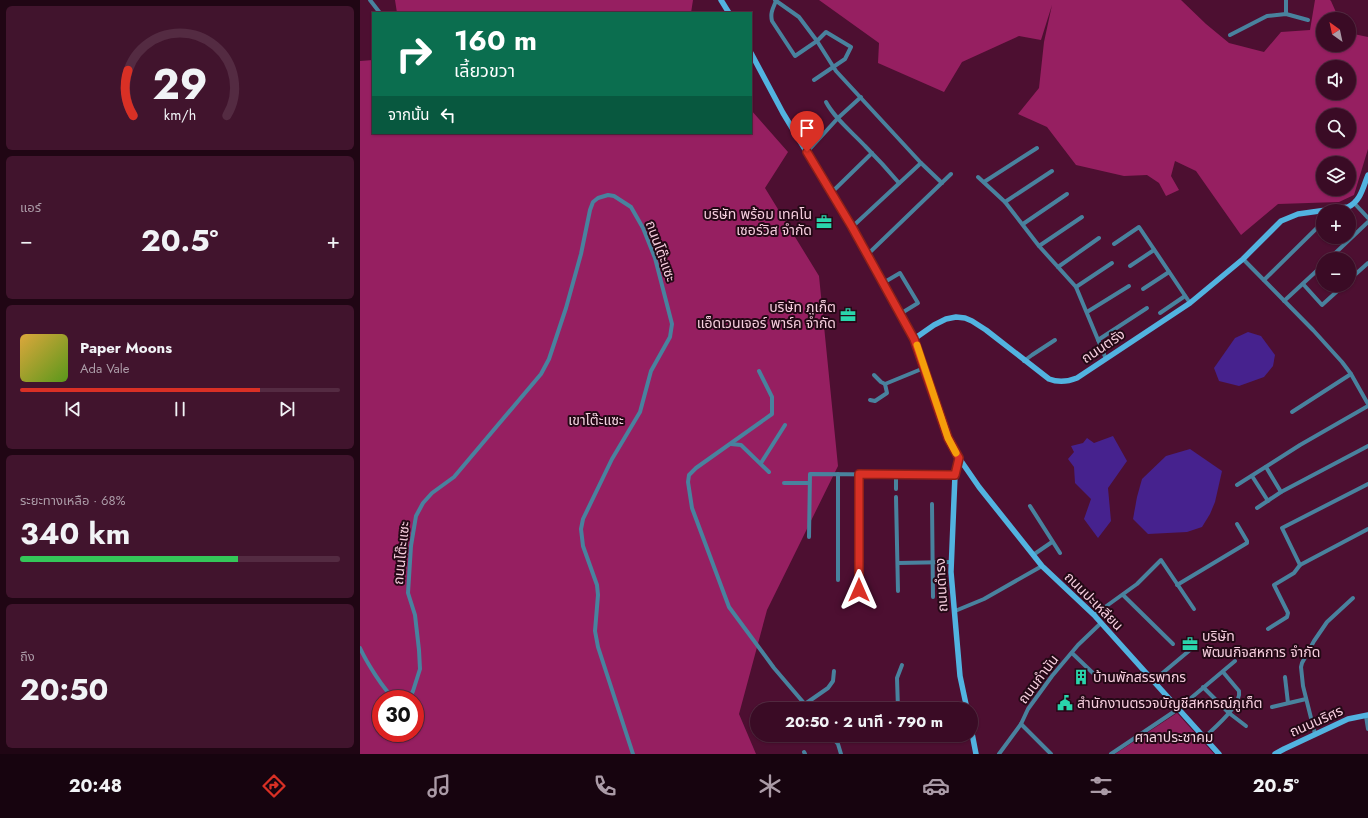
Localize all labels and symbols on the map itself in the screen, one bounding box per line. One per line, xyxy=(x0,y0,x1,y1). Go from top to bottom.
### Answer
north arrow xyxy=(1316,12,1356,52)
pin xyxy=(790,111,824,152)
place label: บริษัท พร้อม เทคโน เซอร์วิส จำกัด xyxy=(704,204,812,240)
office icon: บริษัท พร้อม เทคโน เซอร์วิส จำกัด xyxy=(815,213,833,231)
street label: ถนนโต๊ะแซะ xyxy=(641,218,681,285)
place label: บริษัท ภูเก็ต แอ็ดเวนเจอร์ พาร์ค จำกัด xyxy=(697,297,836,333)
office icon: บริษัท ภูเก็ต แอ็ดเวนเจอร์ พาร์ค จำกัด xyxy=(839,306,857,324)
street label: ถนนตรัง xyxy=(1077,324,1129,368)
park label: เขาโต๊ะแซะ xyxy=(568,410,624,430)
street label: ถนนโต๊ะแซะ xyxy=(388,520,414,586)
street label: ถนนดำรง xyxy=(930,557,952,613)
street label: ถนนปะเหลียน xyxy=(1060,567,1128,635)
position arrow xyxy=(838,569,880,611)
place label: บริษัท พัฒนกิจสหการ จำกัด xyxy=(1202,626,1320,662)
office icon: บริษัท พัฒนกิจสหการ จำกัด xyxy=(1181,635,1199,653)
street label: ถนนกำนัน xyxy=(1013,650,1063,708)
place label: บ้านพักสรรพากร xyxy=(1093,667,1186,687)
building icon: บ้านพักสรรพากร xyxy=(1072,668,1090,686)
speed limit sign: 30 xyxy=(372,690,424,742)
place label: สำนักงานตรวจบัญชีสหกรณ์ภูเก็ต xyxy=(1077,693,1262,713)
public building icon: สำนักงานตรวจบัญชีสหกรณ์ภูเก็ต xyxy=(1056,694,1074,712)
street label: ถนนนริศร xyxy=(1286,700,1346,742)
park label: ศาลาประชาคม xyxy=(1135,727,1213,747)

